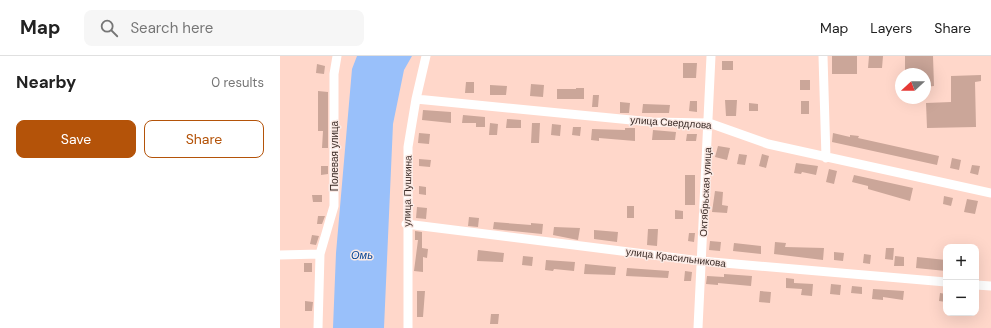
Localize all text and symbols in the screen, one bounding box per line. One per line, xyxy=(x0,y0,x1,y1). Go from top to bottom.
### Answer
search box xyxy=(84,10,364,46)
text: Map xyxy=(20,15,60,40)
icon: search xyxy=(98,17,120,39)
text: Search here xyxy=(130,18,213,38)
text: Map xyxy=(820,19,848,37)
text: Layers xyxy=(870,19,912,37)
text: Share xyxy=(934,19,971,37)
north arrow xyxy=(895,68,931,104)
text: Nearby xyxy=(16,71,76,93)
text: 0 results xyxy=(211,74,264,91)
street label: улица Свердлова xyxy=(630,113,713,132)
button: Save xyxy=(16,120,136,158)
button: Share xyxy=(144,120,264,158)
street label: Полевая улица xyxy=(328,120,341,191)
street label: Октябрьская улица xyxy=(697,147,714,237)
street label: улица Пушкина xyxy=(400,155,415,227)
map controls xyxy=(943,244,979,316)
button: + xyxy=(943,244,979,280)
street label: улица Красильникова xyxy=(625,245,727,270)
water label: Омь xyxy=(351,248,373,262)
button: − xyxy=(943,280,979,316)

